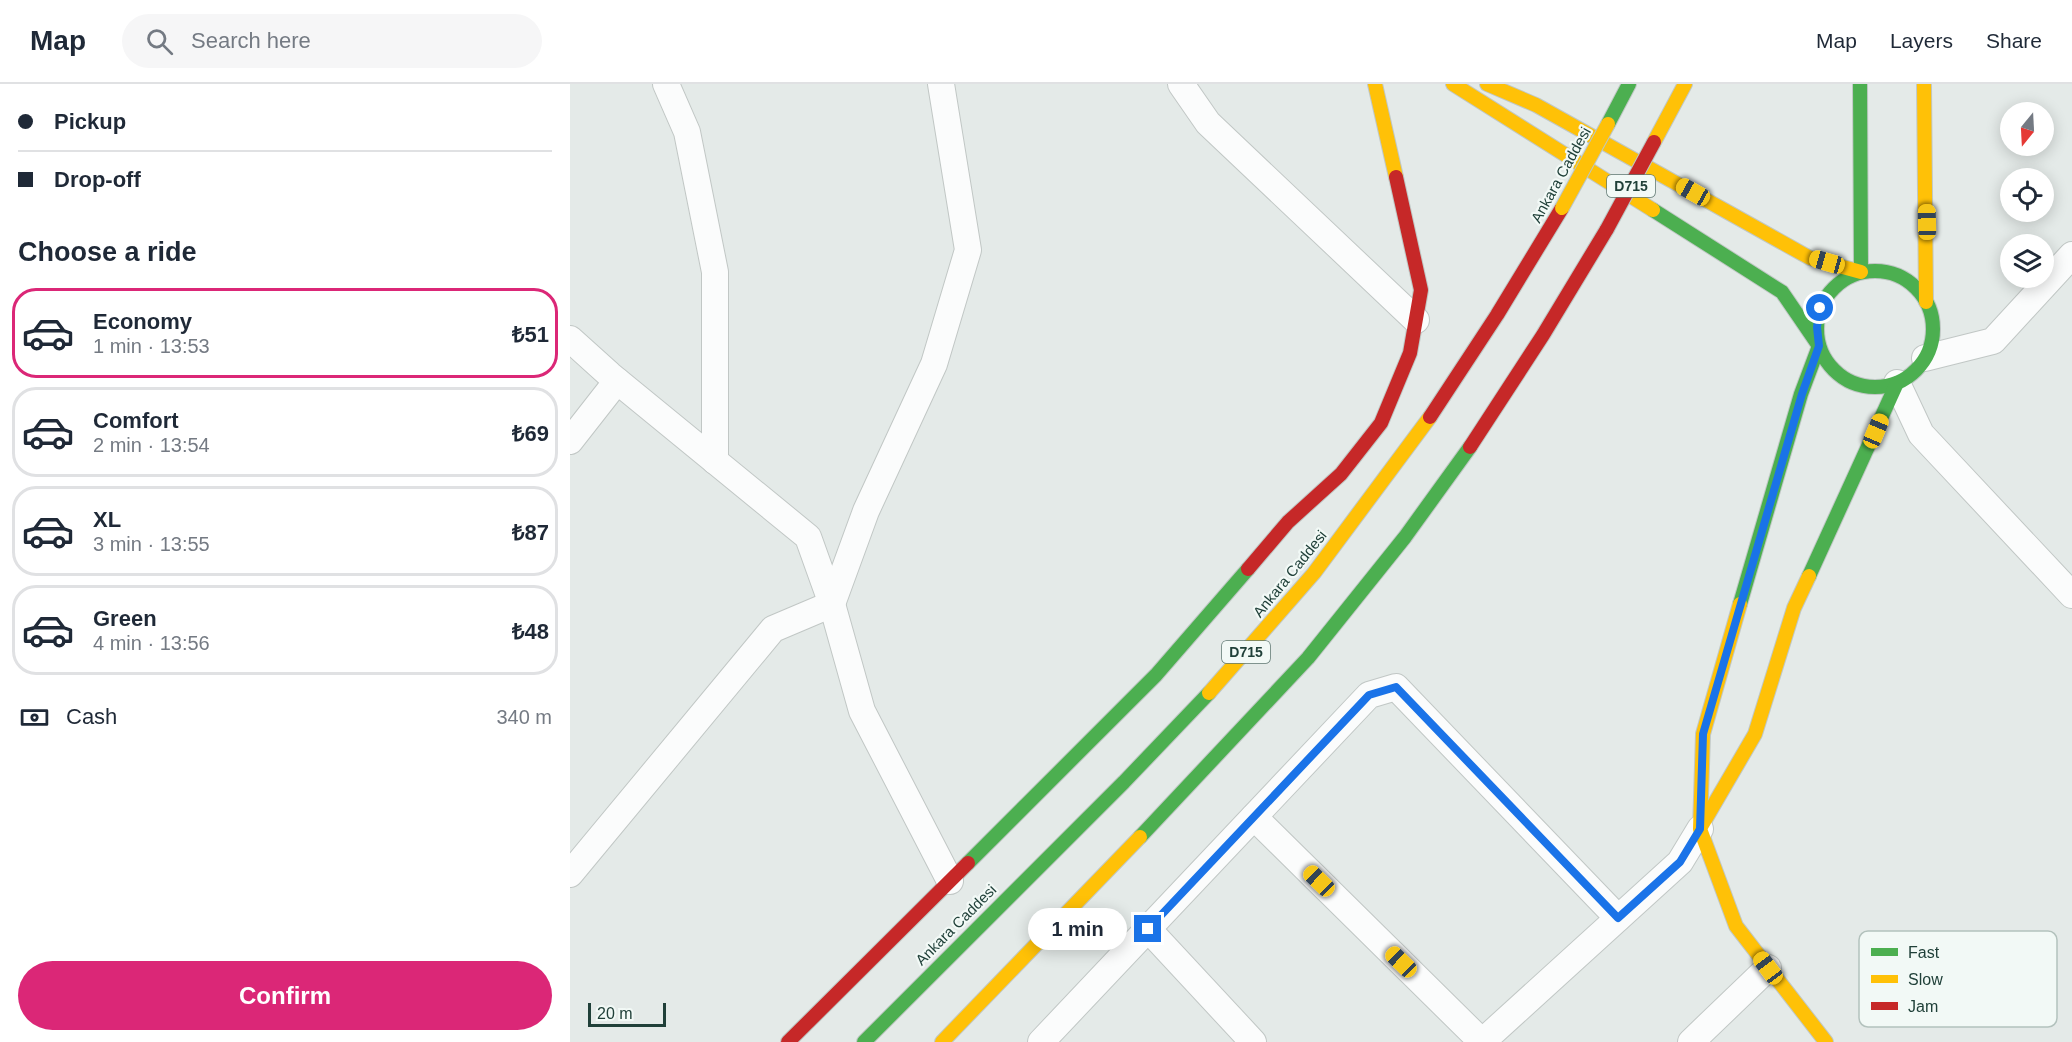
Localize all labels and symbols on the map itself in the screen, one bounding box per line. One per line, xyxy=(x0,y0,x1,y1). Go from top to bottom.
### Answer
north arrow xyxy=(2000,102,2054,156)
street label: Ankara Caddesi xyxy=(1527,124,1594,226)
road number: D715 xyxy=(1607,175,1655,197)
car xyxy=(1673,175,1713,209)
car xyxy=(1918,204,1936,240)
car xyxy=(1807,248,1847,276)
route start xyxy=(1806,294,1833,321)
car xyxy=(1861,411,1891,451)
street label: Ankara Caddesi xyxy=(1249,527,1330,621)
road number: D715 xyxy=(1222,641,1270,663)
car xyxy=(1300,862,1338,900)
street label: Ankara Caddesi xyxy=(912,881,999,968)
callout: 1 min xyxy=(1028,908,1127,950)
route end xyxy=(1134,915,1161,942)
legend xyxy=(1859,931,2057,1027)
car xyxy=(1382,943,1420,981)
text: Fast xyxy=(1908,944,1940,961)
car xyxy=(1750,948,1786,988)
text: Slow xyxy=(1908,971,1943,988)
text: Jam xyxy=(1908,998,1938,1015)
scale bar xyxy=(588,1000,666,1028)

